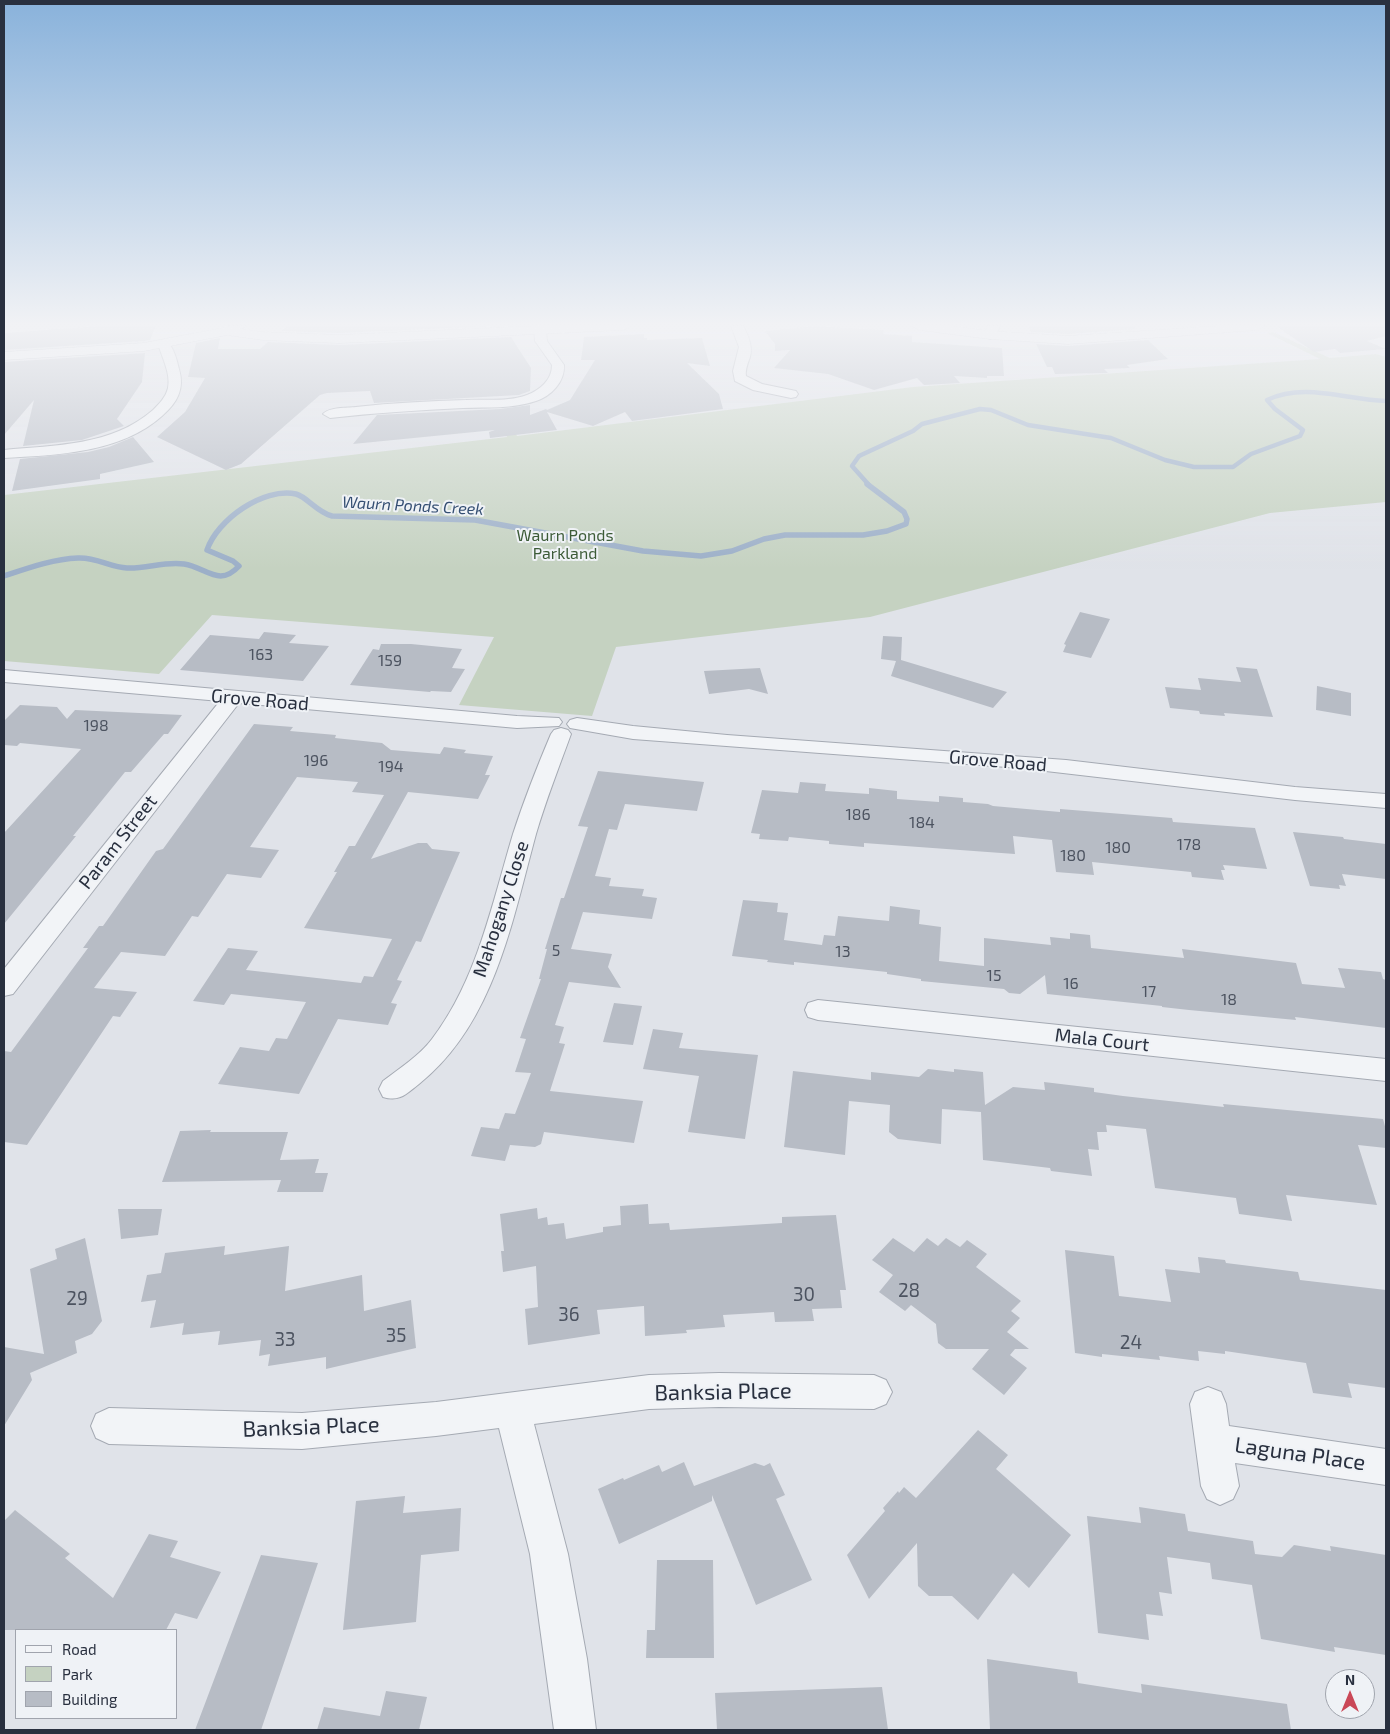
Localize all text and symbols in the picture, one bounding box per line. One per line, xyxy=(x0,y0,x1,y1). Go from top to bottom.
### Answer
water label: Waurn Ponds Creek xyxy=(342,493,484,519)
park label: Waurn Ponds Parkland xyxy=(516,526,614,564)
house number: 163 xyxy=(249,645,273,665)
house number: 159 xyxy=(378,651,402,671)
street label: Grove Road xyxy=(210,684,310,716)
house number: 198 xyxy=(83,716,109,736)
street label: Grove Road xyxy=(948,745,1048,777)
house number: 196 xyxy=(304,751,328,771)
house number: 194 xyxy=(378,757,404,777)
street label: Param Street xyxy=(74,790,162,894)
house number: 186 xyxy=(845,805,871,825)
house number: 184 xyxy=(909,813,935,833)
house number: 178 xyxy=(1177,835,1201,855)
street label: Mahogany Close xyxy=(468,838,534,980)
house number: 180 xyxy=(1105,838,1131,858)
house number: 180 xyxy=(1060,846,1086,866)
house number: 5 xyxy=(552,941,560,961)
house number: 13 xyxy=(835,942,851,962)
house number: 15 xyxy=(987,966,1001,986)
house number: 16 xyxy=(1063,974,1079,994)
house number: 17 xyxy=(1142,982,1156,1002)
house number: 18 xyxy=(1221,990,1237,1010)
street label: Mala Court xyxy=(1054,1024,1150,1056)
house number: 28 xyxy=(898,1280,920,1302)
house number: 30 xyxy=(793,1284,815,1306)
house number: 29 xyxy=(66,1288,88,1310)
house number: 36 xyxy=(558,1304,580,1326)
house number: 35 xyxy=(386,1325,406,1347)
house number: 33 xyxy=(274,1329,296,1351)
house number: 24 xyxy=(1120,1332,1142,1354)
street label: Banksia Place xyxy=(654,1378,792,1406)
street label: Banksia Place xyxy=(242,1411,380,1443)
street label: Laguna Place xyxy=(1233,1432,1367,1476)
legend xyxy=(15,1629,178,1719)
text: Road xyxy=(62,1640,97,1658)
text: Park xyxy=(62,1665,93,1683)
north arrow xyxy=(1325,1669,1375,1719)
text: N xyxy=(1345,1671,1355,1688)
text: Building xyxy=(62,1690,117,1708)

